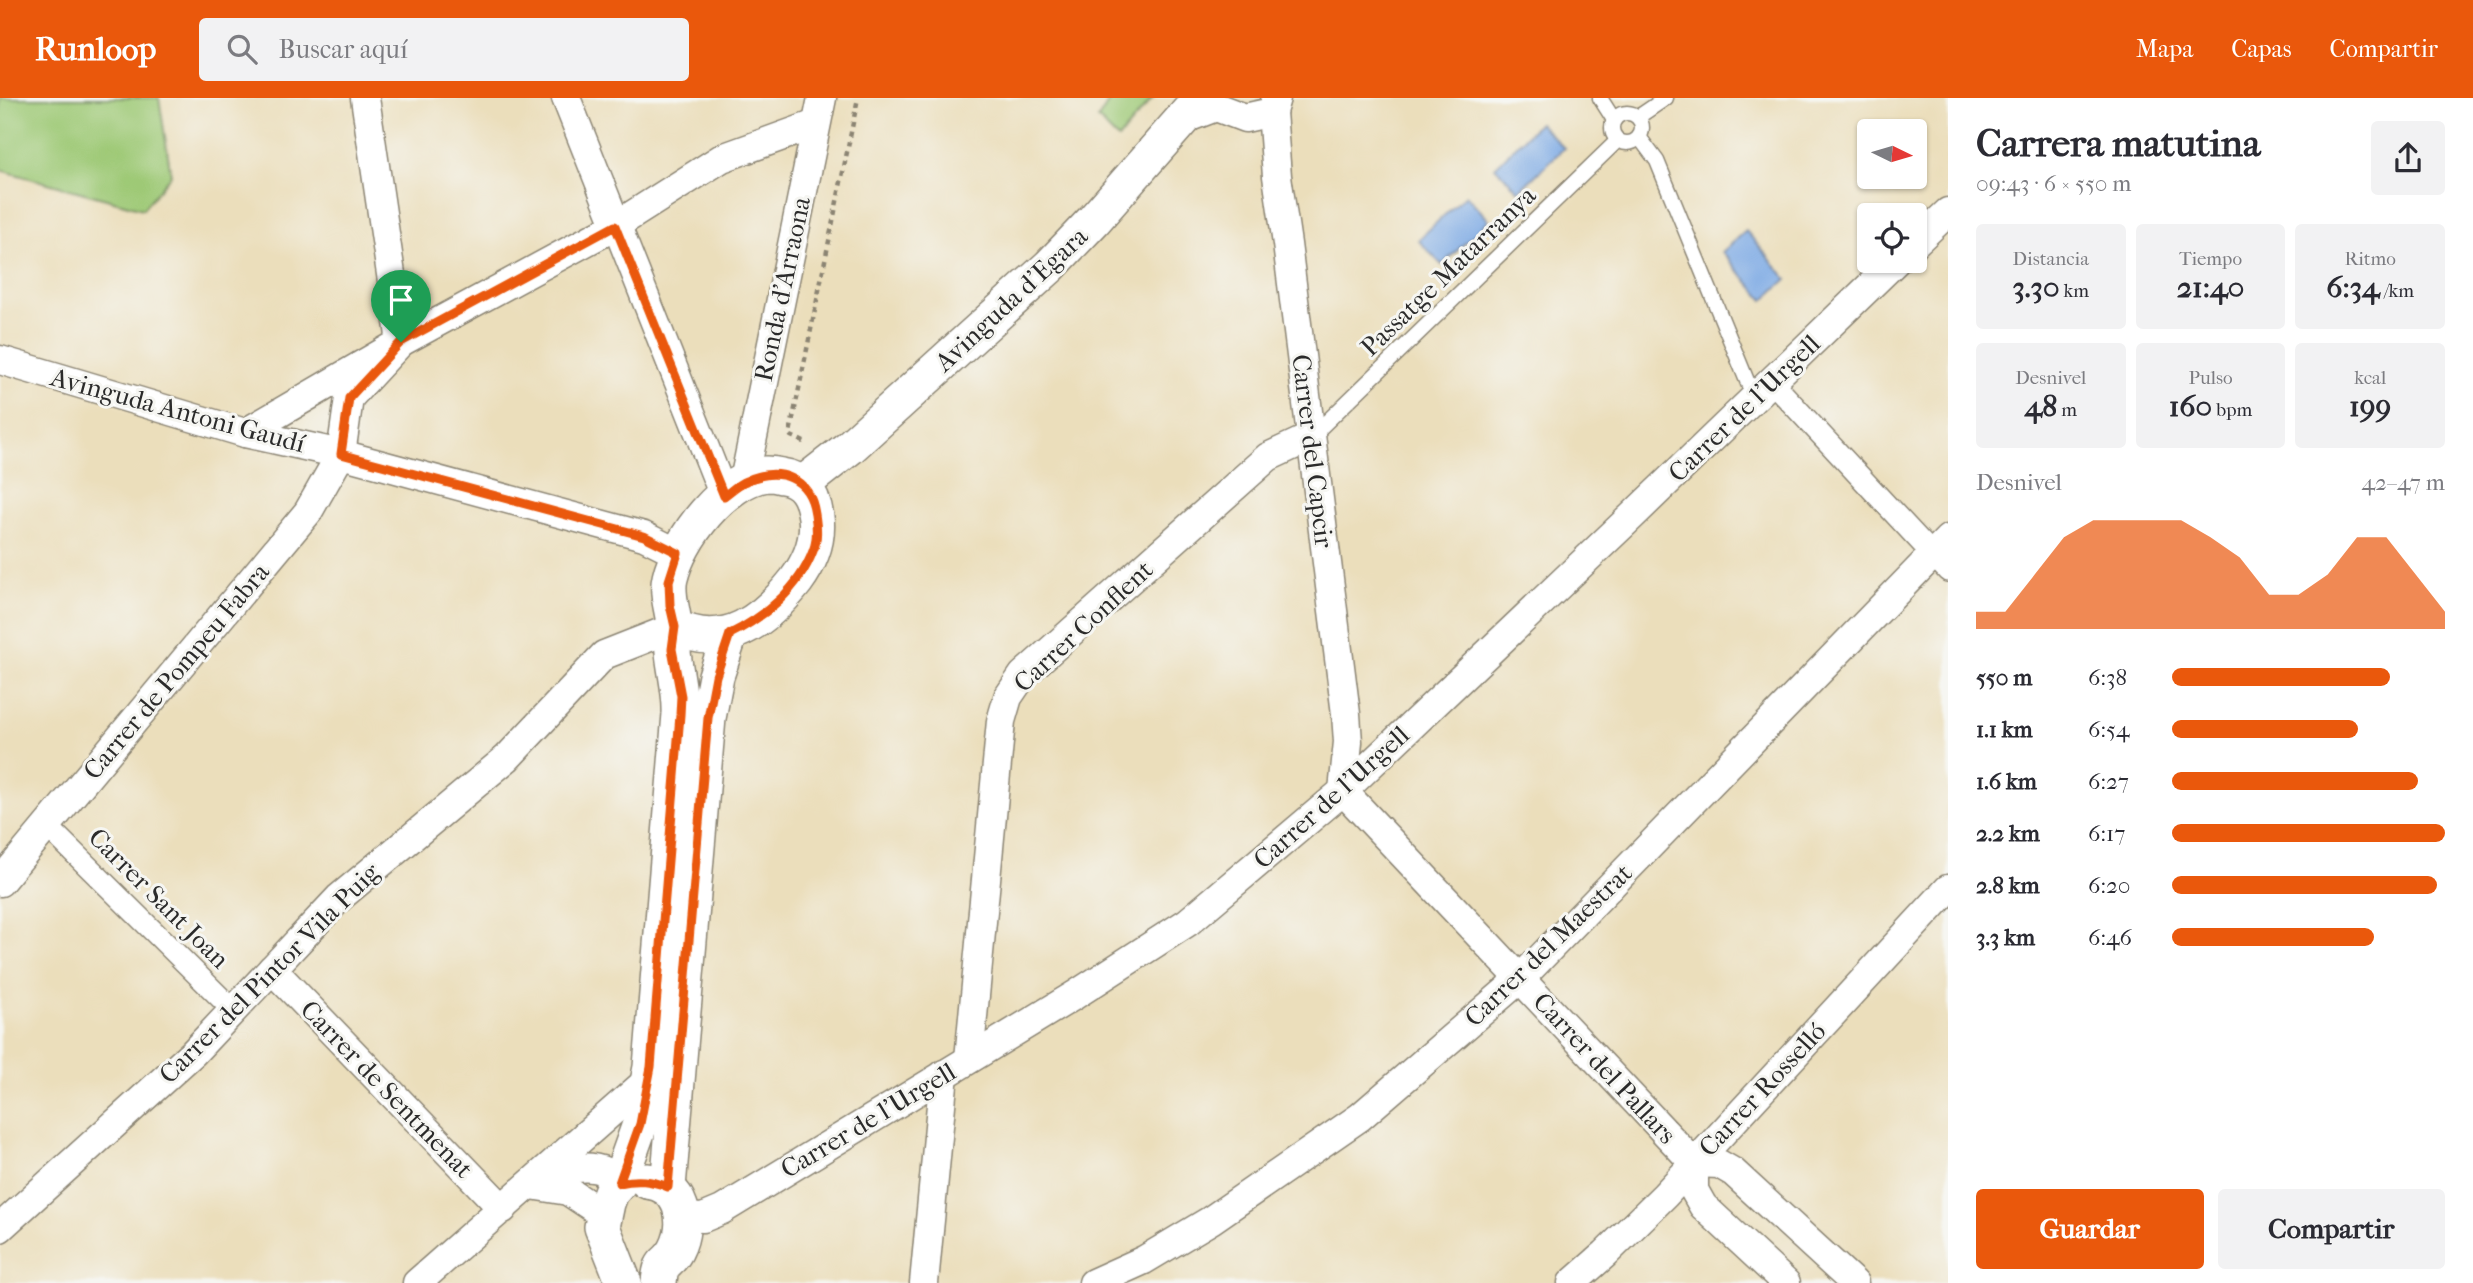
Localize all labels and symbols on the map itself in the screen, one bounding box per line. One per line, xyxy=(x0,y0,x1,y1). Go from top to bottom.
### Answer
north arrow xyxy=(1857,119,1927,189)
street label: Passatge Matarranya xyxy=(1354,179,1543,363)
street label: Ronda d'Arraona xyxy=(748,193,817,384)
street label: Avinguda d'Egara xyxy=(928,220,1095,379)
pin xyxy=(371,270,431,342)
street label: Carrer de l'Urgell xyxy=(1662,328,1827,488)
street label: Carrer del Capcir xyxy=(1285,353,1340,549)
street label: Avinguda Antoni Gaudí xyxy=(46,361,309,459)
street label: Carrer Conflent xyxy=(1007,554,1160,699)
street label: Carrer de Pompeu Fabra xyxy=(77,556,277,786)
street label: Carrer de l'Urgell xyxy=(1247,719,1415,875)
street label: Carrer Sant Joan xyxy=(82,822,235,975)
street label: Carrer del Pintor Vila Puig xyxy=(153,856,387,1090)
street label: Carrer del Maestrat xyxy=(1458,857,1639,1033)
street label: Carrer del Pallars xyxy=(1527,986,1683,1150)
street label: Carrer de Sentmenat xyxy=(294,994,480,1185)
street label: Carrer Rosselló xyxy=(1692,1016,1832,1163)
street label: Carrer de l'Urgell xyxy=(775,1056,961,1185)

